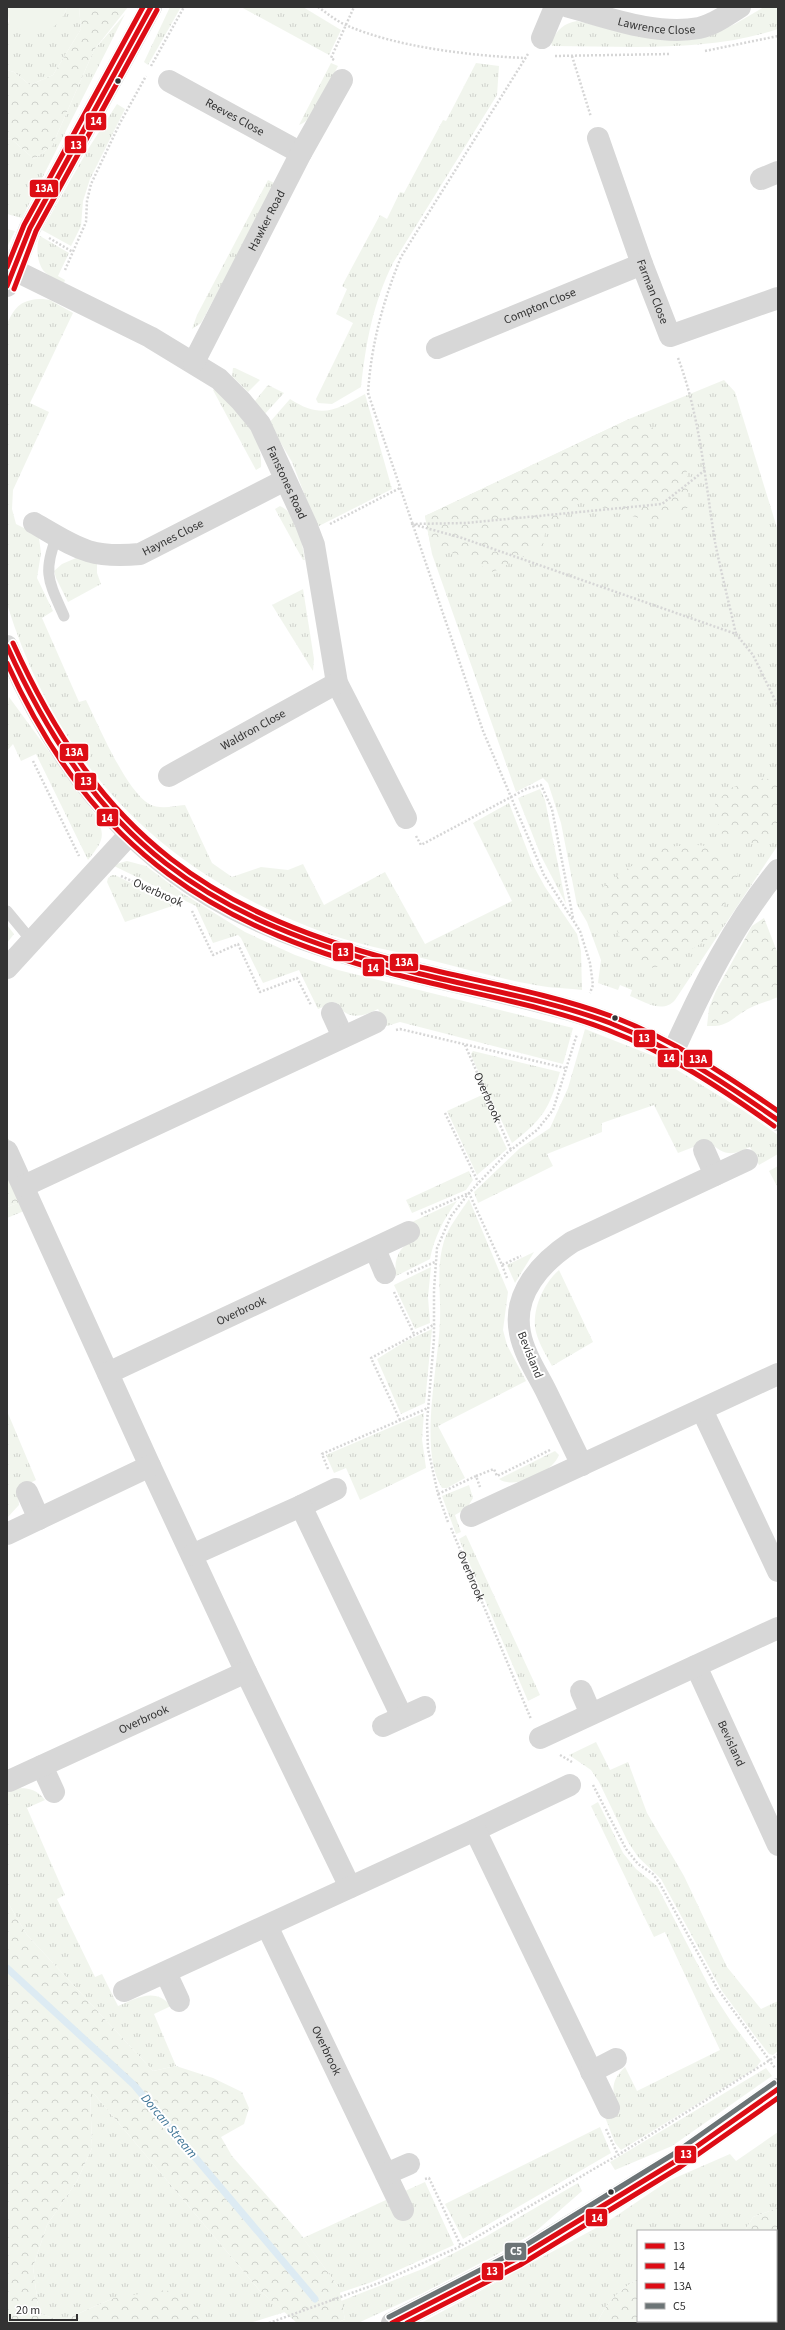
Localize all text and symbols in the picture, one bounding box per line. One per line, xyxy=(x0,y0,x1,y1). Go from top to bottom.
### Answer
street label: Lawrence Close xyxy=(616,13,696,39)
unlabelled marker xyxy=(113,76,123,86)
street label: Reeves Close xyxy=(202,94,267,140)
line badge: 14 xyxy=(85,112,107,131)
text: 14 xyxy=(90,114,102,129)
line badge: 13 xyxy=(64,135,87,154)
text: 13 xyxy=(70,138,82,153)
line badge: 13A xyxy=(29,179,59,198)
text: 13A xyxy=(35,181,54,196)
street label: Hawker Road xyxy=(244,187,289,254)
street label: Farman Close xyxy=(632,257,673,326)
street label: Compton Close xyxy=(501,284,578,328)
street label: Fanstones Road xyxy=(263,443,311,522)
street label: Haynes Close xyxy=(139,515,206,560)
street label: Waldron Close xyxy=(217,705,289,754)
line badge: 13A xyxy=(59,743,89,762)
text: 13A xyxy=(65,745,84,760)
line badge: 13 xyxy=(74,772,97,791)
text: 13 xyxy=(80,774,92,789)
line badge: 14 xyxy=(96,808,119,827)
text: 14 xyxy=(101,811,113,826)
street label: Overbrook xyxy=(130,874,186,912)
line badge: 13 xyxy=(332,942,354,962)
text: 13 xyxy=(337,945,349,960)
line badge: 13A xyxy=(389,953,419,972)
text: 13A xyxy=(395,955,414,970)
line badge: 14 xyxy=(362,958,385,977)
text: 14 xyxy=(367,961,379,976)
unlabelled marker xyxy=(610,1013,620,1023)
line badge: 13 xyxy=(633,1029,656,1048)
text: 13 xyxy=(638,1031,650,1046)
line badge: 14 xyxy=(657,1049,680,1068)
line badge: 13A xyxy=(683,1049,713,1068)
text: 14 xyxy=(663,1051,675,1066)
text: 13A xyxy=(689,1052,708,1067)
street label: Overbrook xyxy=(469,1069,506,1125)
street label: Overbrook xyxy=(213,1292,269,1330)
street label: Bevisland xyxy=(513,1329,547,1381)
street label: Overbrook xyxy=(453,1548,489,1604)
street label: Overbrook xyxy=(116,1700,171,1738)
street label: Bevisland xyxy=(713,1717,749,1769)
street label: Overbrook xyxy=(307,2023,346,2078)
water label: Dorcan Stream xyxy=(137,2090,201,2162)
line badge: 13 xyxy=(674,2145,697,2164)
text: 13 xyxy=(680,2147,692,2162)
unlabelled marker xyxy=(606,2187,616,2197)
line badge: 14 xyxy=(585,2208,608,2227)
text: 14 xyxy=(591,2211,603,2226)
legend xyxy=(637,2230,777,2322)
text: 13 xyxy=(673,2238,685,2255)
line badge: C5 xyxy=(504,2242,527,2261)
text: C5 xyxy=(510,2244,522,2259)
text: 14 xyxy=(673,2258,685,2275)
line badge: 13 xyxy=(481,2262,504,2281)
text: 13 xyxy=(486,2264,498,2279)
text: 13A xyxy=(673,2278,692,2295)
scale bar xyxy=(10,2296,77,2322)
text: C5 xyxy=(673,2298,686,2315)
text: 20 m xyxy=(16,2302,40,2319)

